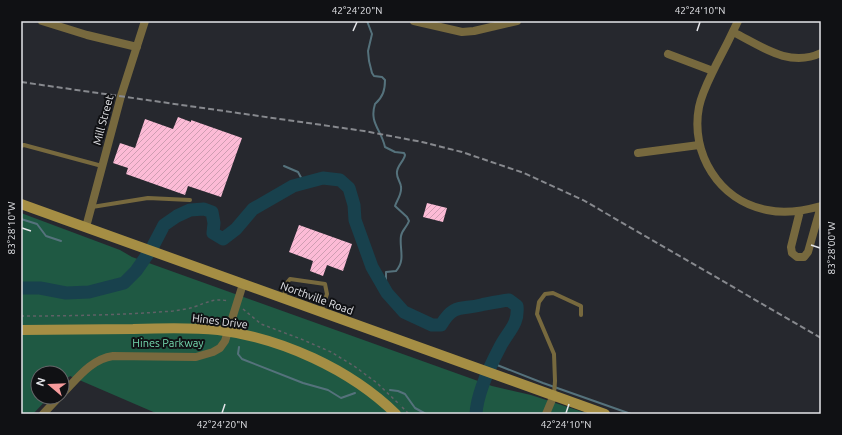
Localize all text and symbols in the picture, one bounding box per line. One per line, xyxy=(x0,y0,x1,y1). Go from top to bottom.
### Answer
text: 42°24'20"N xyxy=(332,5,382,16)
text: 42°24'10"N xyxy=(675,5,725,16)
street label: Mill Street xyxy=(91,93,116,146)
text: 83°28'10"W xyxy=(6,202,17,254)
text: 83°28'00"W xyxy=(826,222,837,274)
street label: Northville Road xyxy=(279,279,355,317)
street label: Hines Drive xyxy=(191,312,249,330)
park label: Hines Parkway xyxy=(132,337,204,349)
north arrow xyxy=(30,365,70,405)
text: N xyxy=(34,376,48,388)
text: 42°24'20"N xyxy=(197,419,247,430)
text: 42°24'10"N xyxy=(541,419,591,430)

